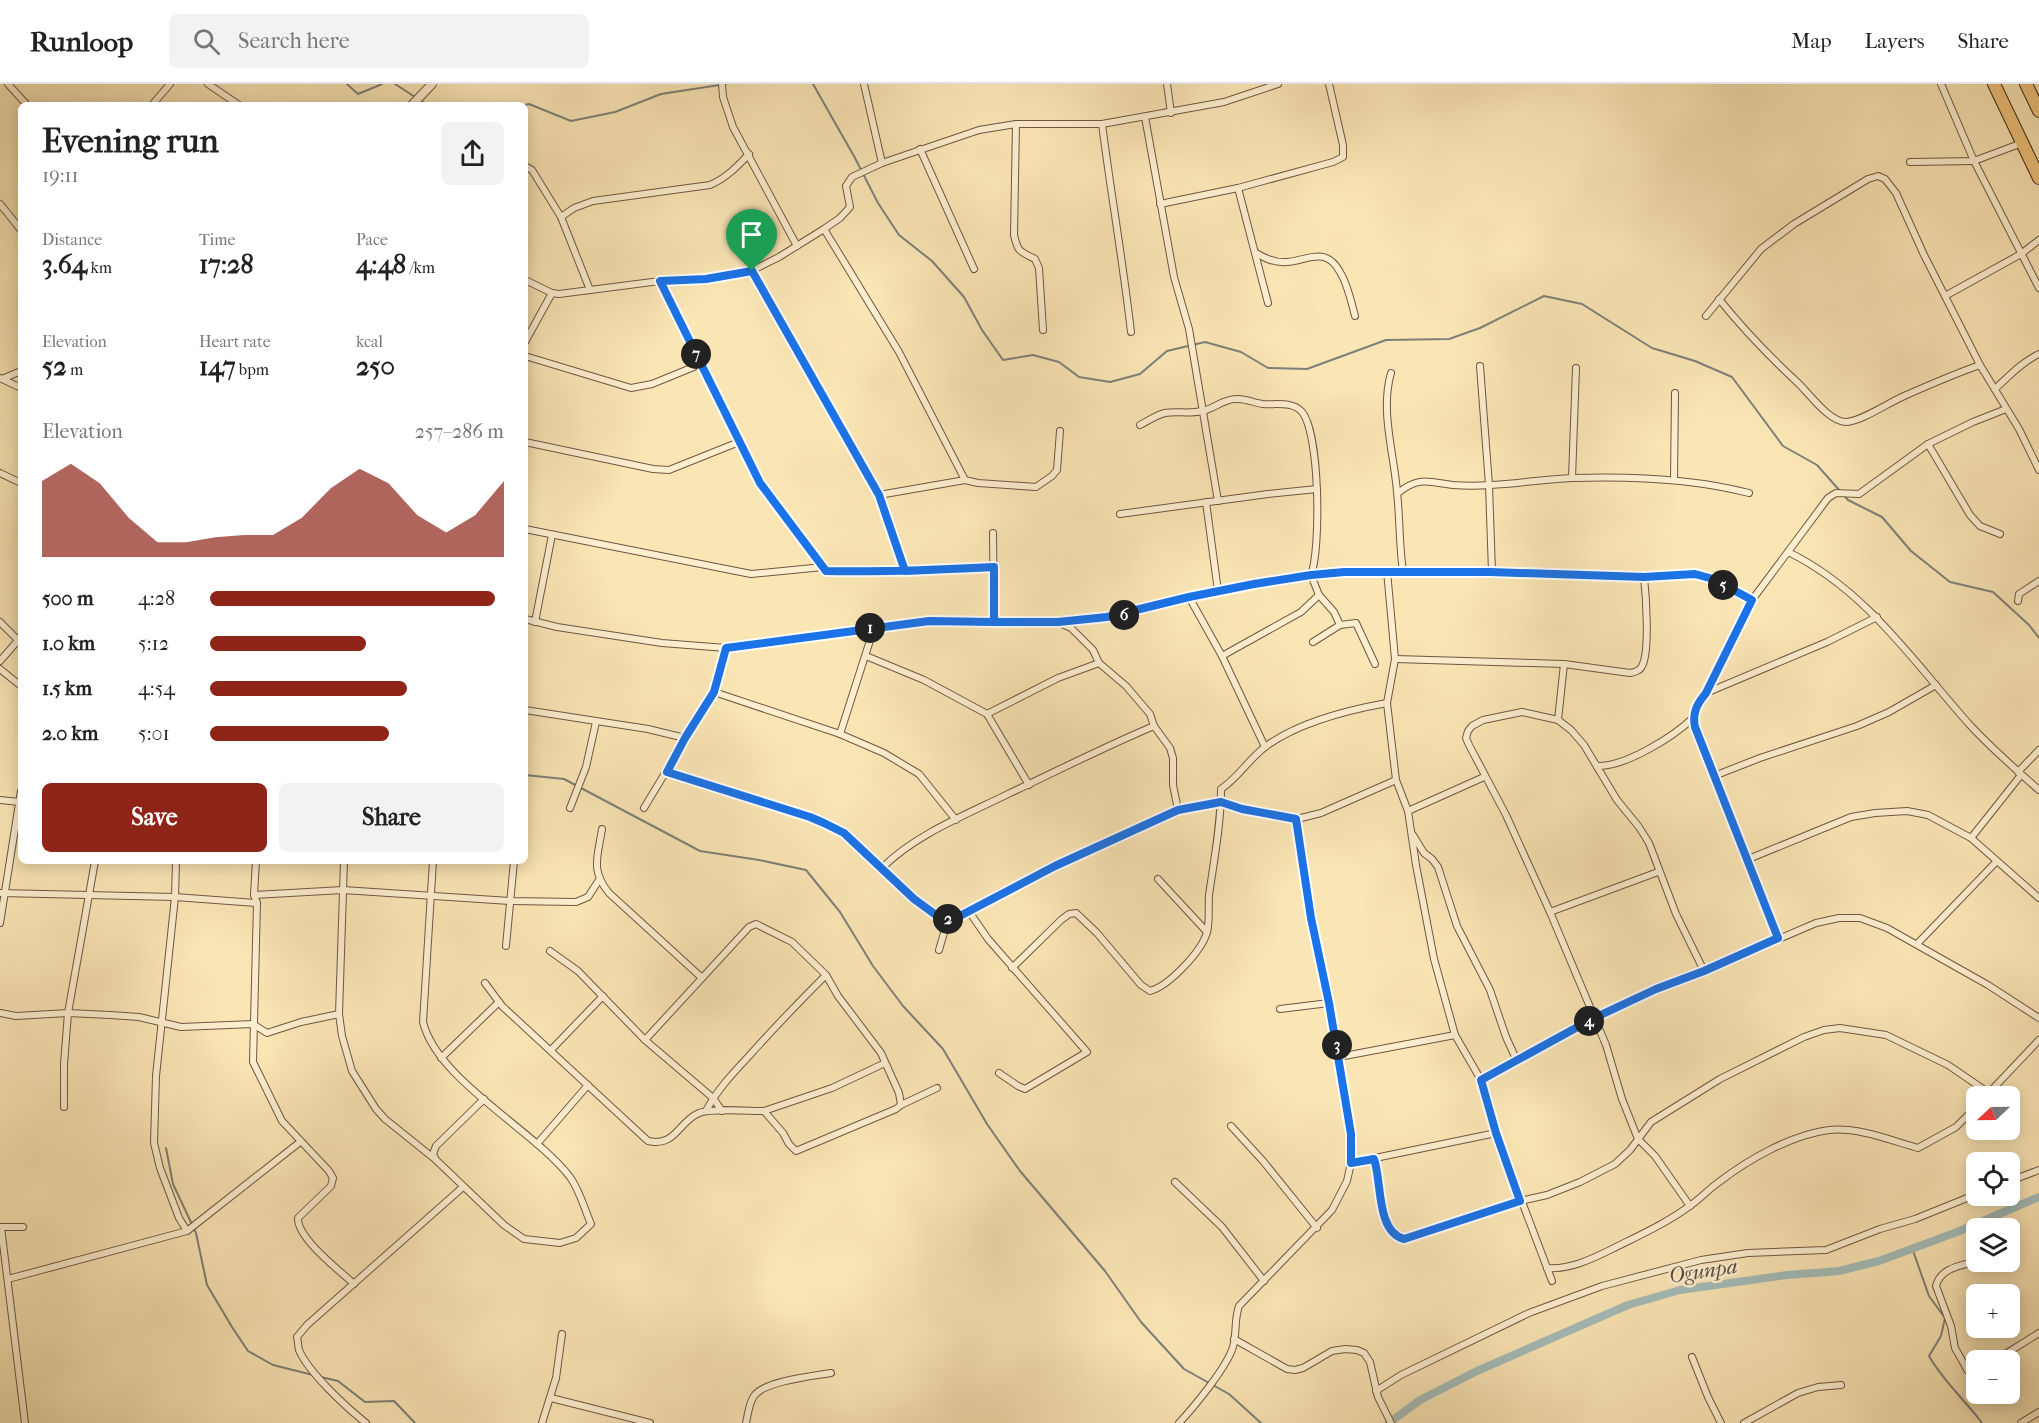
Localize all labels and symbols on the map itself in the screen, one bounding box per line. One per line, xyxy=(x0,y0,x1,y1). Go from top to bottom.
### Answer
pin xyxy=(726,209,777,271)
pin: 7 xyxy=(681,339,711,369)
pin: 5 xyxy=(1708,570,1738,600)
pin: 6 xyxy=(1109,600,1139,630)
pin: 1 xyxy=(855,613,885,643)
pin: 2 xyxy=(933,904,963,934)
pin: 4 xyxy=(1574,1006,1604,1036)
pin: 3 xyxy=(1322,1030,1352,1060)
north arrow xyxy=(1966,1086,2020,1140)
water label: Ogunpa xyxy=(1667,1254,1739,1288)

